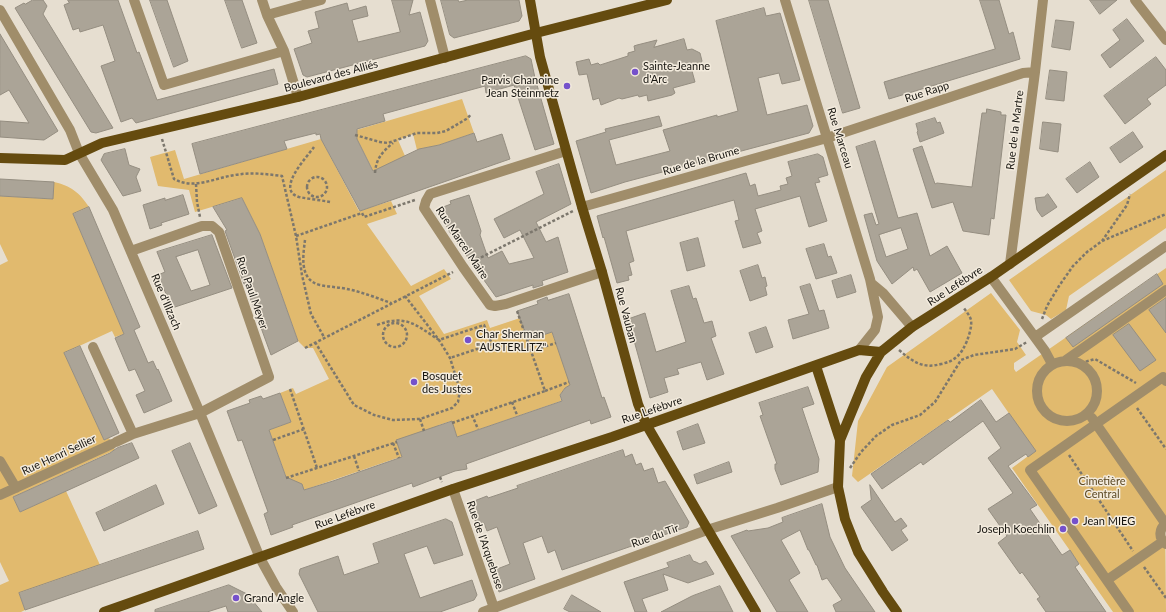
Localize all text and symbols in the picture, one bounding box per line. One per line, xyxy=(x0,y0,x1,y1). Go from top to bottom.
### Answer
street label: Boulevard des Alliés xyxy=(283,57,379,95)
place label: Sainte-Jeanne d'Arc xyxy=(643,59,710,85)
marker: Sainte-Jeanne d'Arc xyxy=(630,67,640,77)
place label: Parvis Chanoine Jean Steinmetz xyxy=(481,73,559,99)
street label: Rue Rapp xyxy=(903,79,951,105)
marker: Parvis Chanoine Jean Steinmetz xyxy=(562,81,572,91)
street label: Rue de la Martre xyxy=(1004,89,1026,171)
street label: Rue Marceau xyxy=(824,106,856,170)
street label: Rue de la Brume xyxy=(661,144,741,178)
street label: Rue Marcel Maire xyxy=(433,204,491,282)
street label: Rue Paul Meyer xyxy=(233,255,271,331)
street label: Rue Lefèbvre xyxy=(925,263,985,309)
street label: Rue d'Illzach xyxy=(148,272,184,332)
street label: Rue Vauban xyxy=(612,286,640,344)
place label: Char Sherman "AUSTERLITZ" xyxy=(476,327,546,353)
marker: Char Sherman "AUSTERLITZ" xyxy=(463,335,473,345)
place label: Bosquet des Justes xyxy=(422,369,471,395)
marker: Bosquet des Justes xyxy=(409,377,419,387)
street label: Rue Lefèbvre xyxy=(620,393,684,427)
street label: Rue Henri Sellier xyxy=(20,432,98,478)
park label: Cimetière Central xyxy=(1079,474,1125,500)
street label: Rue Lefèbvre xyxy=(313,498,377,532)
street label: Rue de l'Arquebuse xyxy=(464,499,506,591)
place label: Jean MIEG xyxy=(1083,514,1135,528)
marker: Jean MIEG xyxy=(1070,516,1080,526)
street label: Rue du Tir xyxy=(629,521,681,551)
place label: Joseph Koechlin xyxy=(977,522,1055,536)
marker: Joseph Koechlin xyxy=(1058,524,1068,534)
place label: Grand Angle xyxy=(244,591,304,605)
marker: Grand Angle xyxy=(231,593,241,603)

